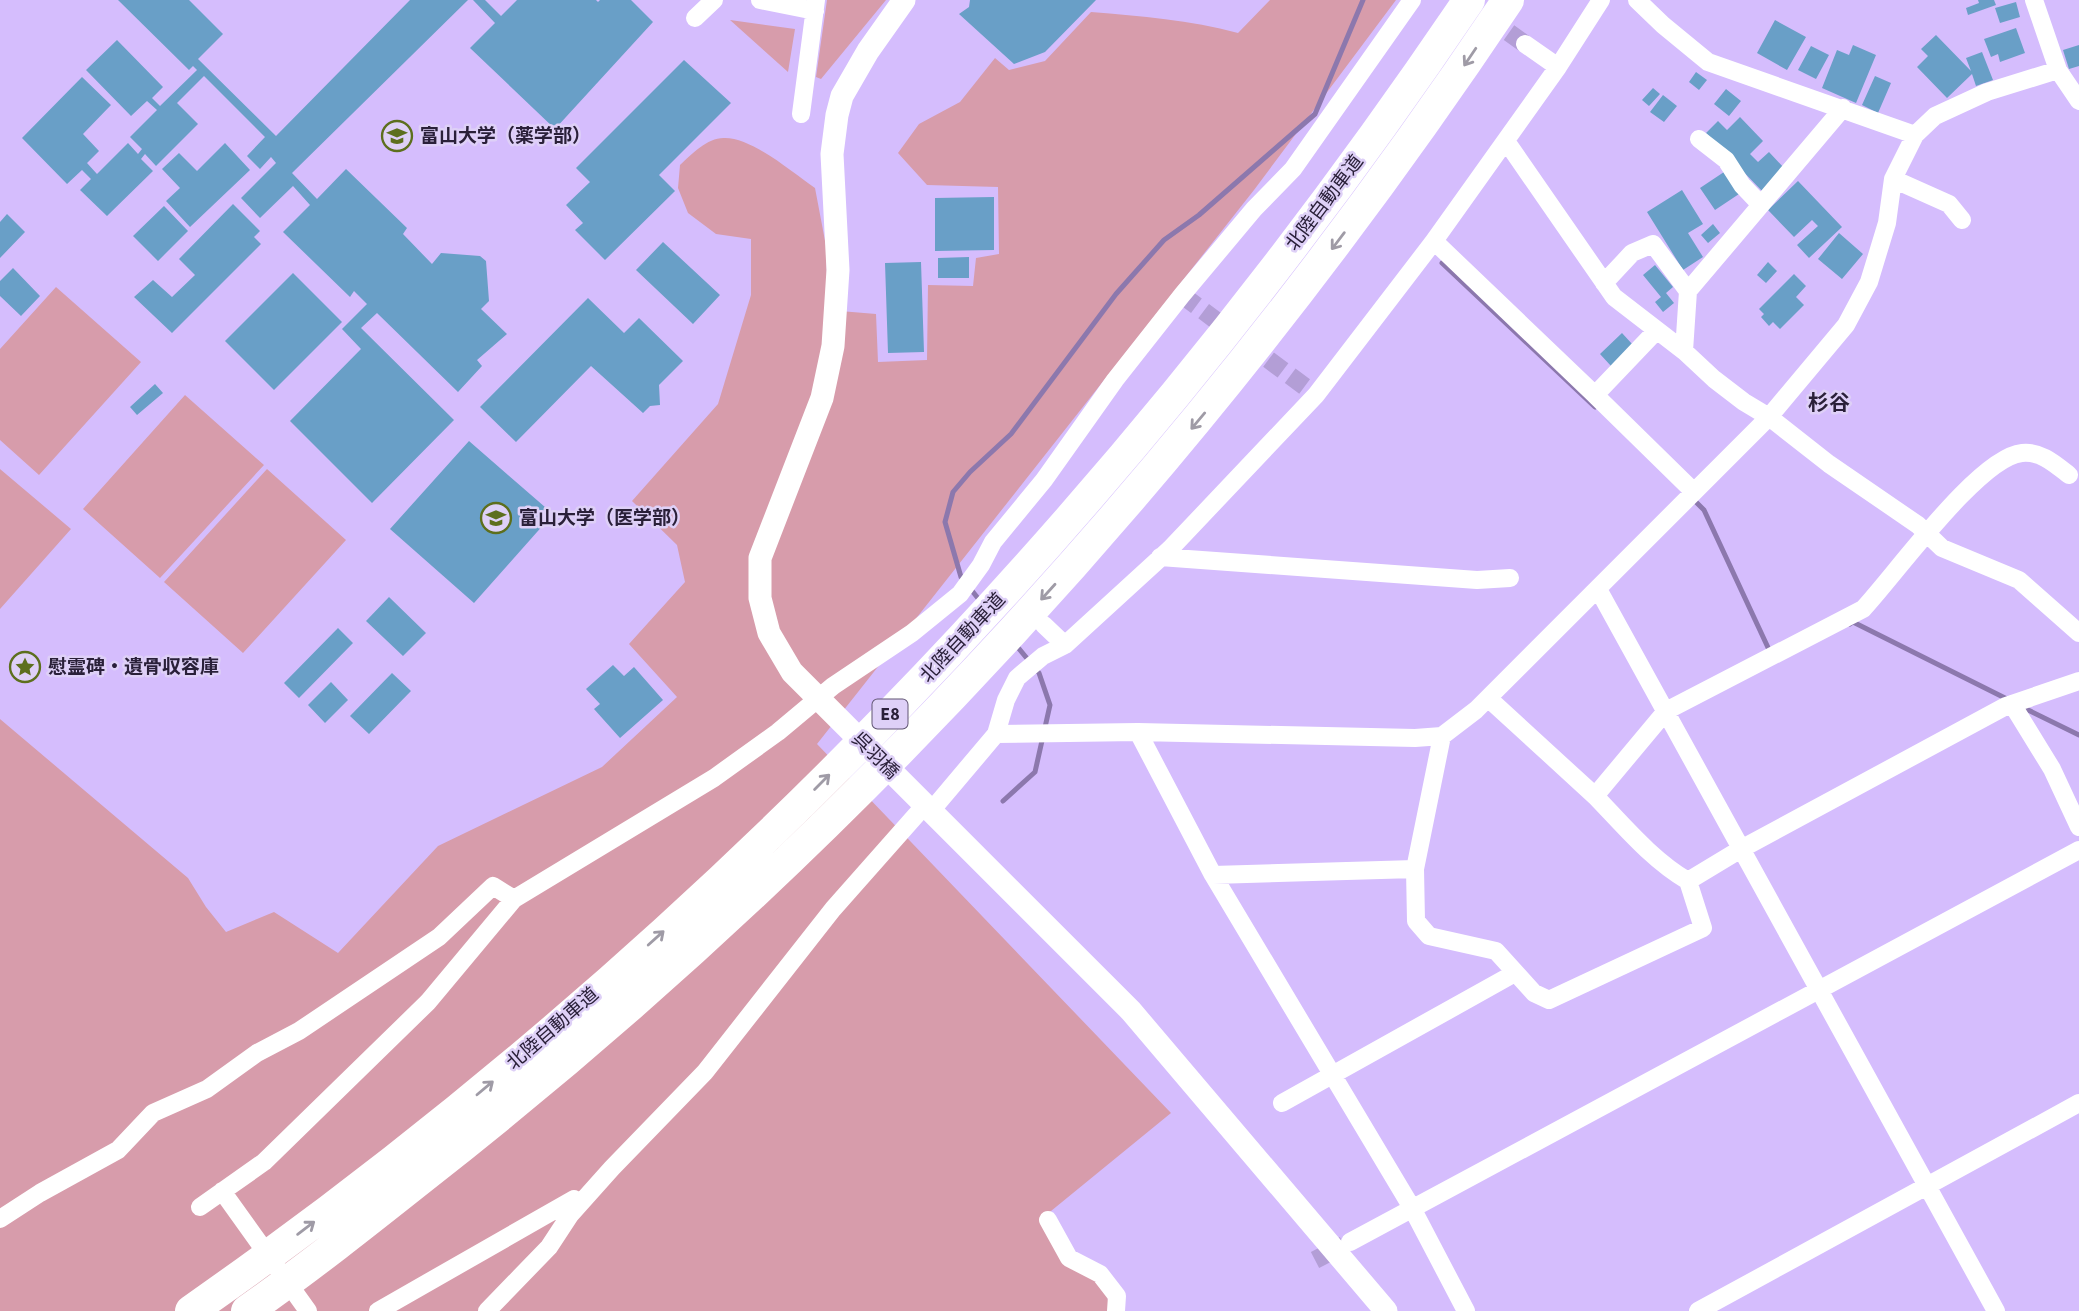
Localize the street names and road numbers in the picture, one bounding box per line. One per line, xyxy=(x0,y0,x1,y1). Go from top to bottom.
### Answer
street label: 北陸自動車道 xyxy=(1280,149,1370,257)
street label: 北陸自動車道 xyxy=(914,587,1012,689)
road number: E8 xyxy=(872,700,908,728)
street label: 呉羽橋 xyxy=(845,726,905,786)
street label: 北陸自動車道 xyxy=(501,981,605,1077)

